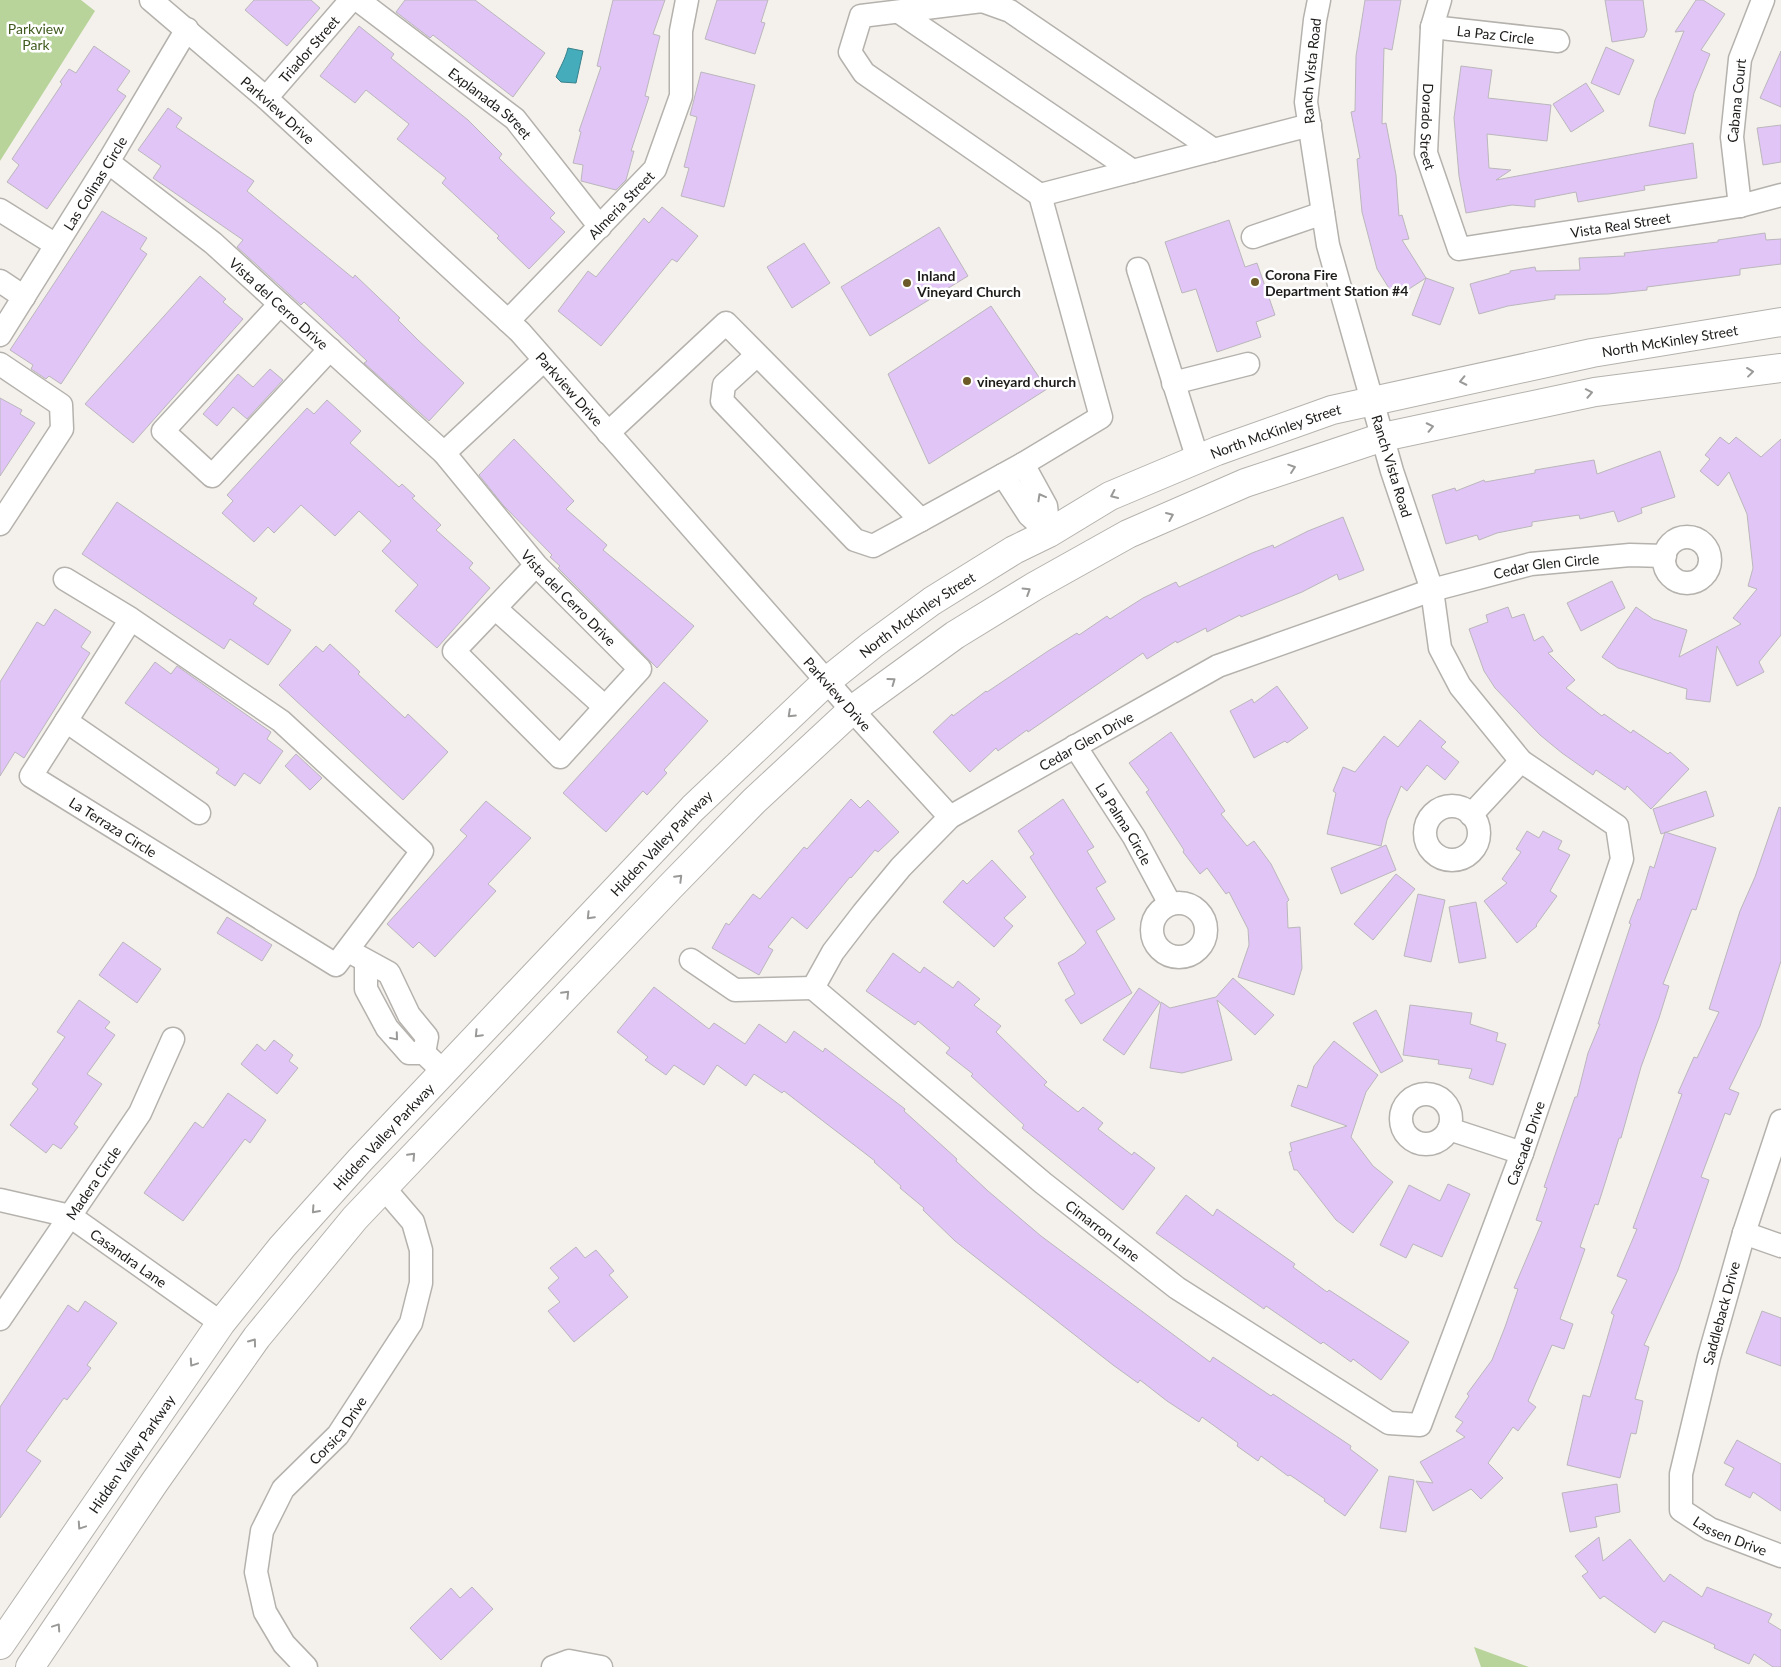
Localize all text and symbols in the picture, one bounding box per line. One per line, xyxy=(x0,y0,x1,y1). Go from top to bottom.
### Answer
street label: Triador Street xyxy=(275,12,342,86)
street label: Ranch Vista Road xyxy=(1297,17,1324,125)
park label: Parkview Park xyxy=(8,20,64,53)
street label: La Paz Circle xyxy=(1456,21,1535,47)
street label: Cabana Court xyxy=(1723,58,1749,144)
street label: Explanada Street xyxy=(446,64,536,142)
street label: Parkview Drive xyxy=(238,72,318,147)
street label: Dorado Street xyxy=(1417,83,1440,172)
street label: Las Colinas Circle xyxy=(59,133,130,233)
street label: Almeria Street xyxy=(584,167,657,242)
street label: Vista Real Street xyxy=(1569,208,1672,240)
street label: Vista del Cerro Drive xyxy=(226,254,332,353)
place label: Corona Fire Department Station #4 xyxy=(1265,266,1408,299)
place label: Inland Vineyard Church xyxy=(916,267,1021,300)
marker: Corona Fire Department Station #4 xyxy=(1249,276,1261,288)
marker: Inland Vineyard Church xyxy=(901,277,913,289)
street label: North McKinley Street xyxy=(1600,321,1739,360)
street label: Parkview Drive xyxy=(533,348,607,429)
one-way arrow xyxy=(1747,367,1755,378)
place label: vineyard church xyxy=(977,373,1076,390)
marker: vineyard church xyxy=(961,375,973,387)
one-way arrow xyxy=(1459,375,1468,386)
one-way arrow xyxy=(1585,388,1594,399)
street label: North McKinley Street xyxy=(1207,400,1342,461)
street label: Ranch Vista Road xyxy=(1368,413,1416,519)
one-way arrow xyxy=(1426,422,1435,433)
one-way arrow xyxy=(1287,464,1295,474)
one-way arrow xyxy=(1110,489,1119,499)
one-way arrow xyxy=(1037,493,1047,502)
one-way arrow xyxy=(1165,511,1174,522)
street label: Vista del Cerro Drive xyxy=(518,546,620,649)
street label: Cedar Glen Circle xyxy=(1491,549,1600,582)
street label: North McKinley Street xyxy=(855,568,978,661)
one-way arrow xyxy=(1021,588,1030,597)
street label: Parkview Drive xyxy=(801,653,875,734)
one-way arrow xyxy=(886,678,896,687)
street label: Cedar Glen Drive xyxy=(1036,707,1136,774)
one-way arrow xyxy=(788,708,797,717)
street label: La Palma Circle xyxy=(1093,779,1156,868)
street label: Hidden Valley Parkway xyxy=(606,786,716,899)
street label: La Terraza Circle xyxy=(66,793,160,861)
one-way arrow xyxy=(673,874,682,883)
one-way arrow xyxy=(587,910,596,919)
one-way arrow xyxy=(560,991,569,1000)
one-way arrow xyxy=(475,1028,484,1037)
one-way arrow xyxy=(389,1032,398,1041)
street label: Hidden Valley Parkway xyxy=(329,1079,438,1193)
street label: Cascade Drive xyxy=(1502,1099,1548,1188)
street label: Madera Circle xyxy=(62,1142,124,1223)
one-way arrow xyxy=(406,1153,415,1162)
street label: Cimarron Lane xyxy=(1063,1196,1144,1265)
one-way arrow xyxy=(312,1204,321,1213)
street label: Casandra Lane xyxy=(87,1225,171,1291)
street label: Saddleback Drive xyxy=(1699,1259,1743,1367)
one-way arrow xyxy=(246,1339,256,1348)
one-way arrow xyxy=(190,1357,199,1367)
street label: Hidden Valley Parkway xyxy=(85,1391,178,1516)
street label: Corsica Drive xyxy=(305,1393,370,1467)
street label: Lassen Drive xyxy=(1690,1512,1770,1558)
one-way arrow xyxy=(78,1520,87,1530)
one-way arrow xyxy=(51,1623,61,1632)

